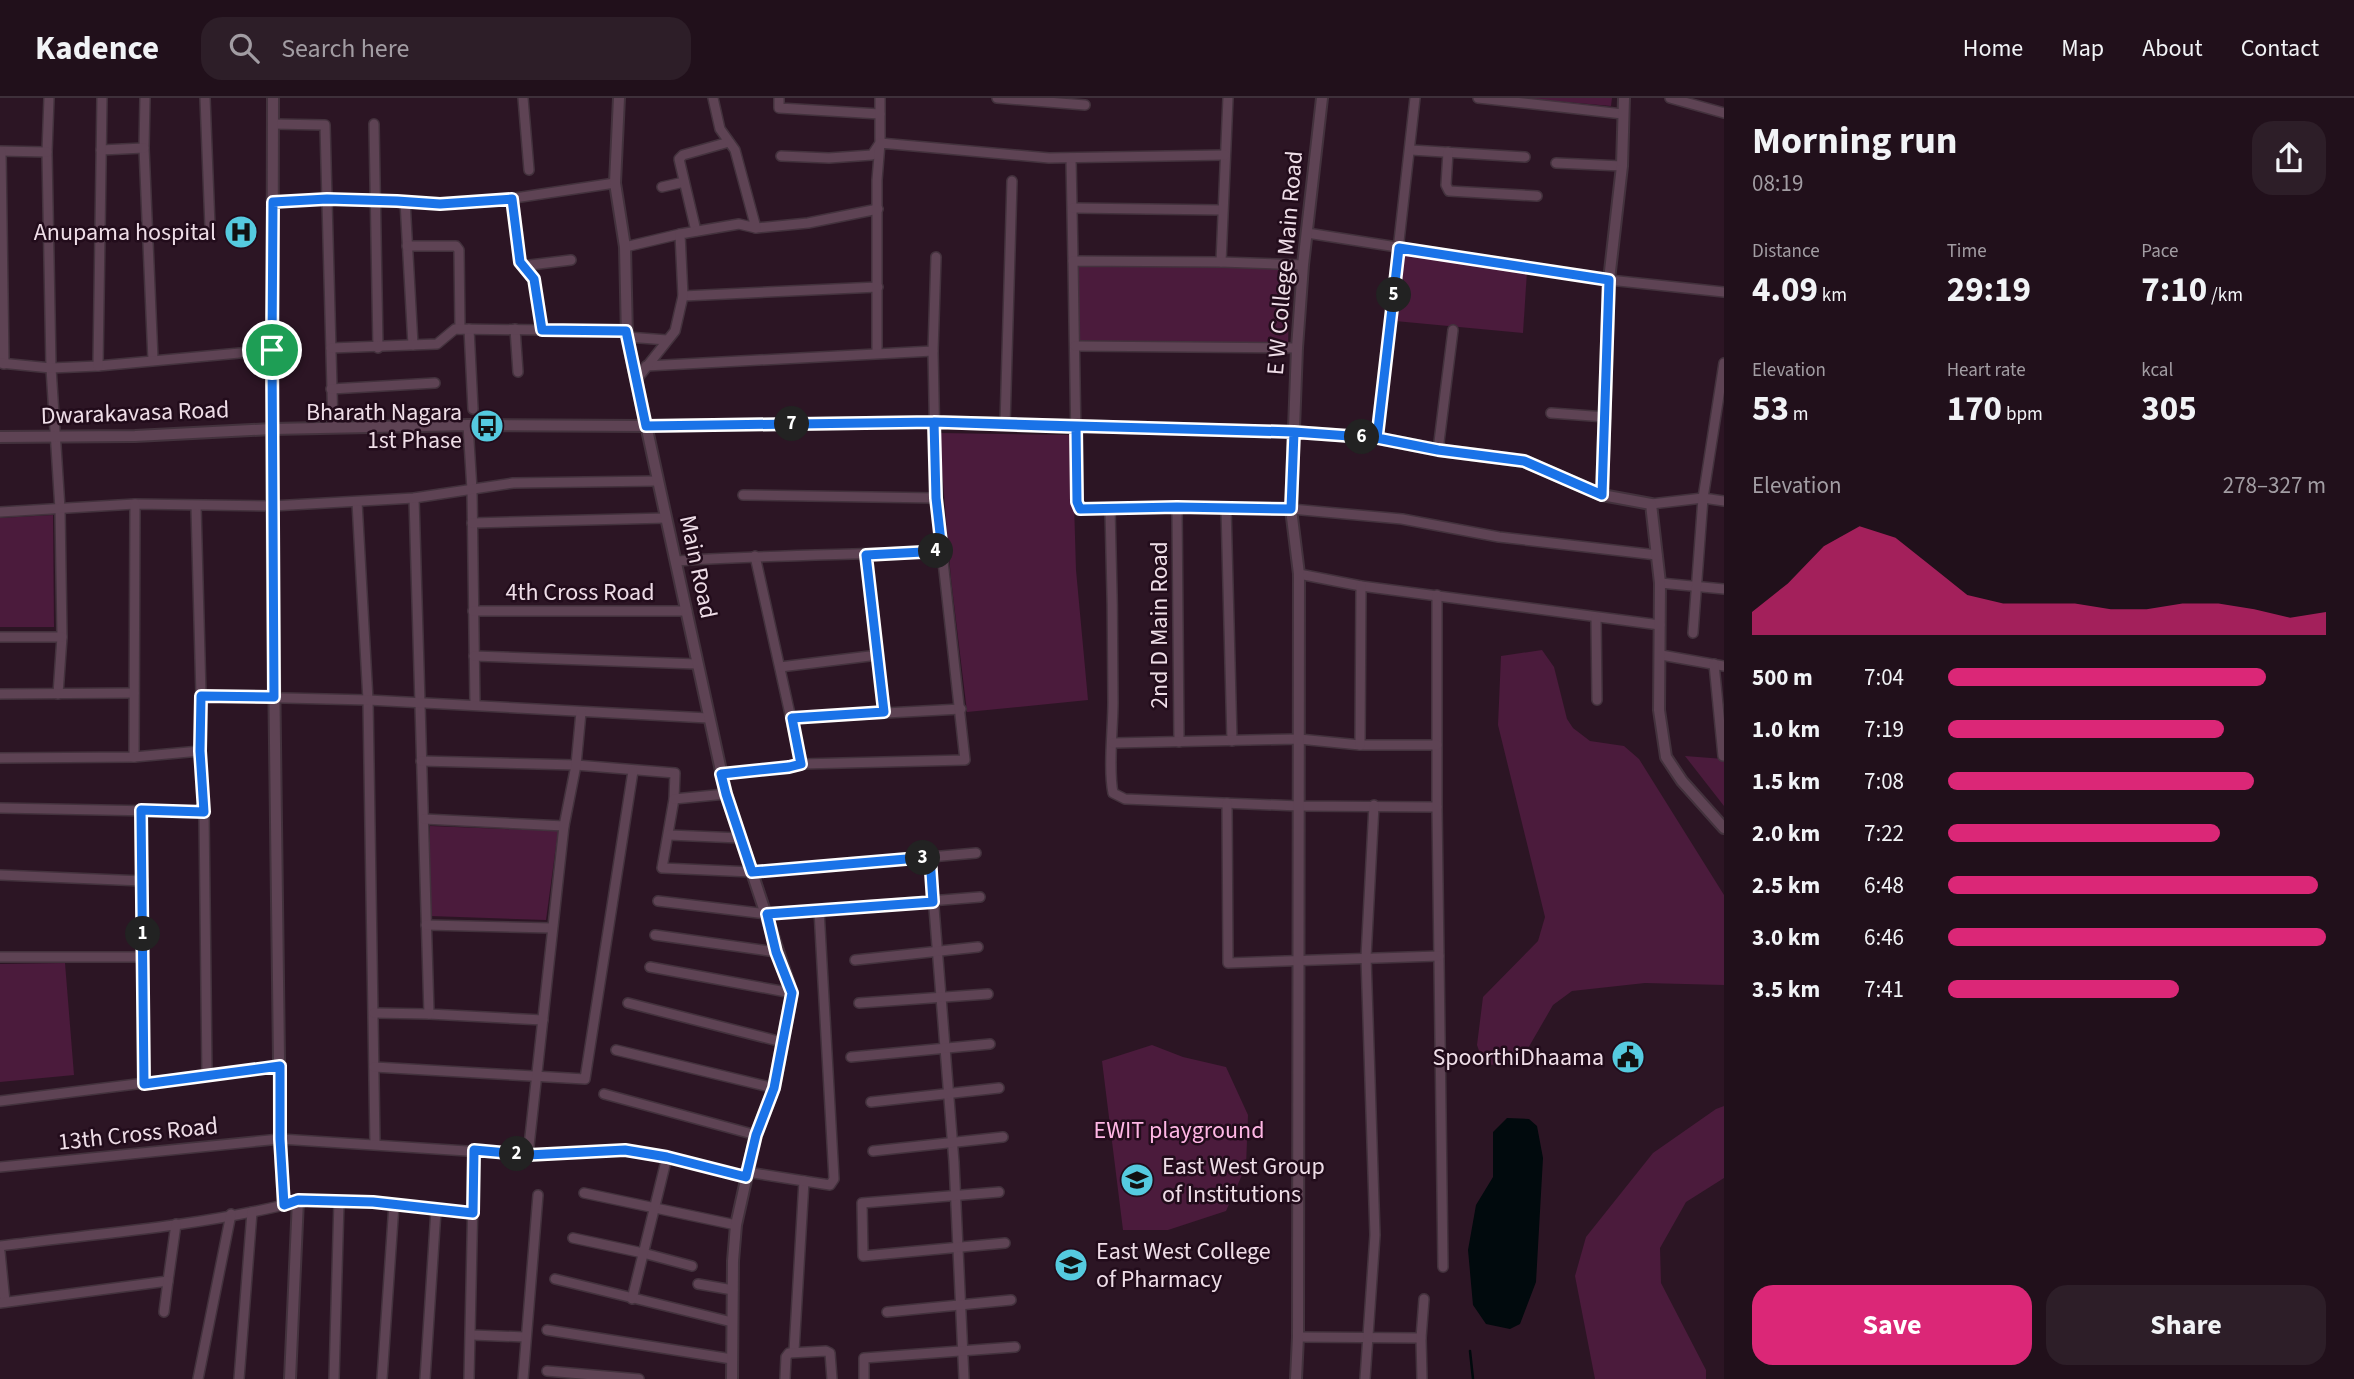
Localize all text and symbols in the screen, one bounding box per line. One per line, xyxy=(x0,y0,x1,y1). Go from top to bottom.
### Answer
search box xyxy=(201,17,691,80)
text: Kadence xyxy=(35,25,159,72)
icon: search xyxy=(225,29,263,67)
text: Search here xyxy=(281,30,409,67)
text: Home xyxy=(1963,31,2023,66)
text: Map xyxy=(2061,31,2104,66)
text: About xyxy=(2142,31,2203,66)
text: Contact xyxy=(2241,31,2319,66)
text: Morning run xyxy=(1752,114,1957,168)
button: share xyxy=(2252,121,2326,195)
street label: E W College Main Road xyxy=(1258,149,1312,377)
text: 08:19 xyxy=(1752,167,1803,200)
hospital icon: Anupama hospital xyxy=(222,213,260,251)
place label: Anupama hospital xyxy=(34,215,216,250)
text: Distance xyxy=(1752,238,1820,265)
text: Time xyxy=(1947,238,1987,265)
text: Pace xyxy=(2141,238,2179,265)
text: 4.09 xyxy=(1752,265,1818,315)
text: 29:19 xyxy=(1947,265,2031,315)
text: 7:10 xyxy=(2141,265,2207,315)
pin: 5 xyxy=(1376,278,1412,312)
text: 5 xyxy=(1388,281,1399,308)
text: km xyxy=(1818,282,1847,309)
text: /km xyxy=(2207,282,2243,309)
pin xyxy=(242,320,302,380)
icon: arrive xyxy=(253,331,291,369)
text: Elevation xyxy=(1752,357,1826,384)
text: Heart rate xyxy=(1947,357,2026,384)
text: kcal xyxy=(2141,357,2173,384)
text: 53 xyxy=(1752,384,1789,434)
text: 170 xyxy=(1947,384,2002,434)
text: 305 xyxy=(2141,384,2197,434)
street label: Dwarakavasa Road xyxy=(40,392,230,434)
place label: Bharath Nagara 1st Phase xyxy=(306,395,462,458)
text: m xyxy=(1789,401,1809,428)
text: bpm xyxy=(2002,401,2043,428)
pin: 7 xyxy=(774,406,810,442)
bus stop icon: Bharath Nagara 1st Phase xyxy=(468,407,506,445)
text: 7 xyxy=(786,410,797,437)
pin: 6 xyxy=(1344,420,1380,454)
text: 6 xyxy=(1356,423,1367,450)
text: Elevation xyxy=(1752,469,1842,502)
text: 278–327 m xyxy=(2223,469,2326,502)
street label: Main Road xyxy=(670,512,726,622)
pin: 4 xyxy=(918,533,954,568)
text: 4 xyxy=(930,537,941,564)
street label: 2nd D Main Road xyxy=(1142,541,1177,709)
street label: 4th Cross Road xyxy=(505,575,655,610)
text: 500 m xyxy=(1752,661,1813,694)
text: 7:04 xyxy=(1864,661,1904,694)
text: 1.0 km xyxy=(1752,713,1820,746)
text: 7:19 xyxy=(1864,713,1904,746)
text: 1.5 km xyxy=(1752,765,1820,798)
text: 7:08 xyxy=(1864,765,1904,798)
text: 2.0 km xyxy=(1752,817,1820,850)
text: 7:22 xyxy=(1864,817,1904,850)
pin: 3 xyxy=(906,840,940,876)
text: 3 xyxy=(917,844,928,871)
text: 2.5 km xyxy=(1752,869,1820,902)
text: 6:48 xyxy=(1864,869,1904,902)
pin: 1 xyxy=(125,916,160,952)
text: 1 xyxy=(137,920,148,947)
text: 3.0 km xyxy=(1752,921,1820,954)
text: 6:46 xyxy=(1864,921,1904,954)
text: 3.5 km xyxy=(1752,973,1820,1006)
text: 7:41 xyxy=(1864,973,1904,1006)
public building icon: SpoorthiDhaama xyxy=(1609,1038,1647,1076)
place label: SpoorthiDhaama xyxy=(1432,1040,1604,1075)
street label: 13th Cross Road xyxy=(56,1108,220,1160)
park label: EWIT playground xyxy=(1094,1113,1264,1148)
pin: 2 xyxy=(500,1136,534,1172)
text: 2 xyxy=(511,1140,522,1167)
place label: East West Group of Institutions xyxy=(1162,1149,1325,1212)
school or university icon: East West Group of Institutions xyxy=(1118,1161,1156,1199)
place label: East West College of Pharmacy xyxy=(1096,1234,1271,1297)
school or university icon: East West College of Pharmacy xyxy=(1052,1246,1090,1284)
button: Save xyxy=(1752,1285,2032,1365)
button: Share xyxy=(2046,1285,2326,1365)

